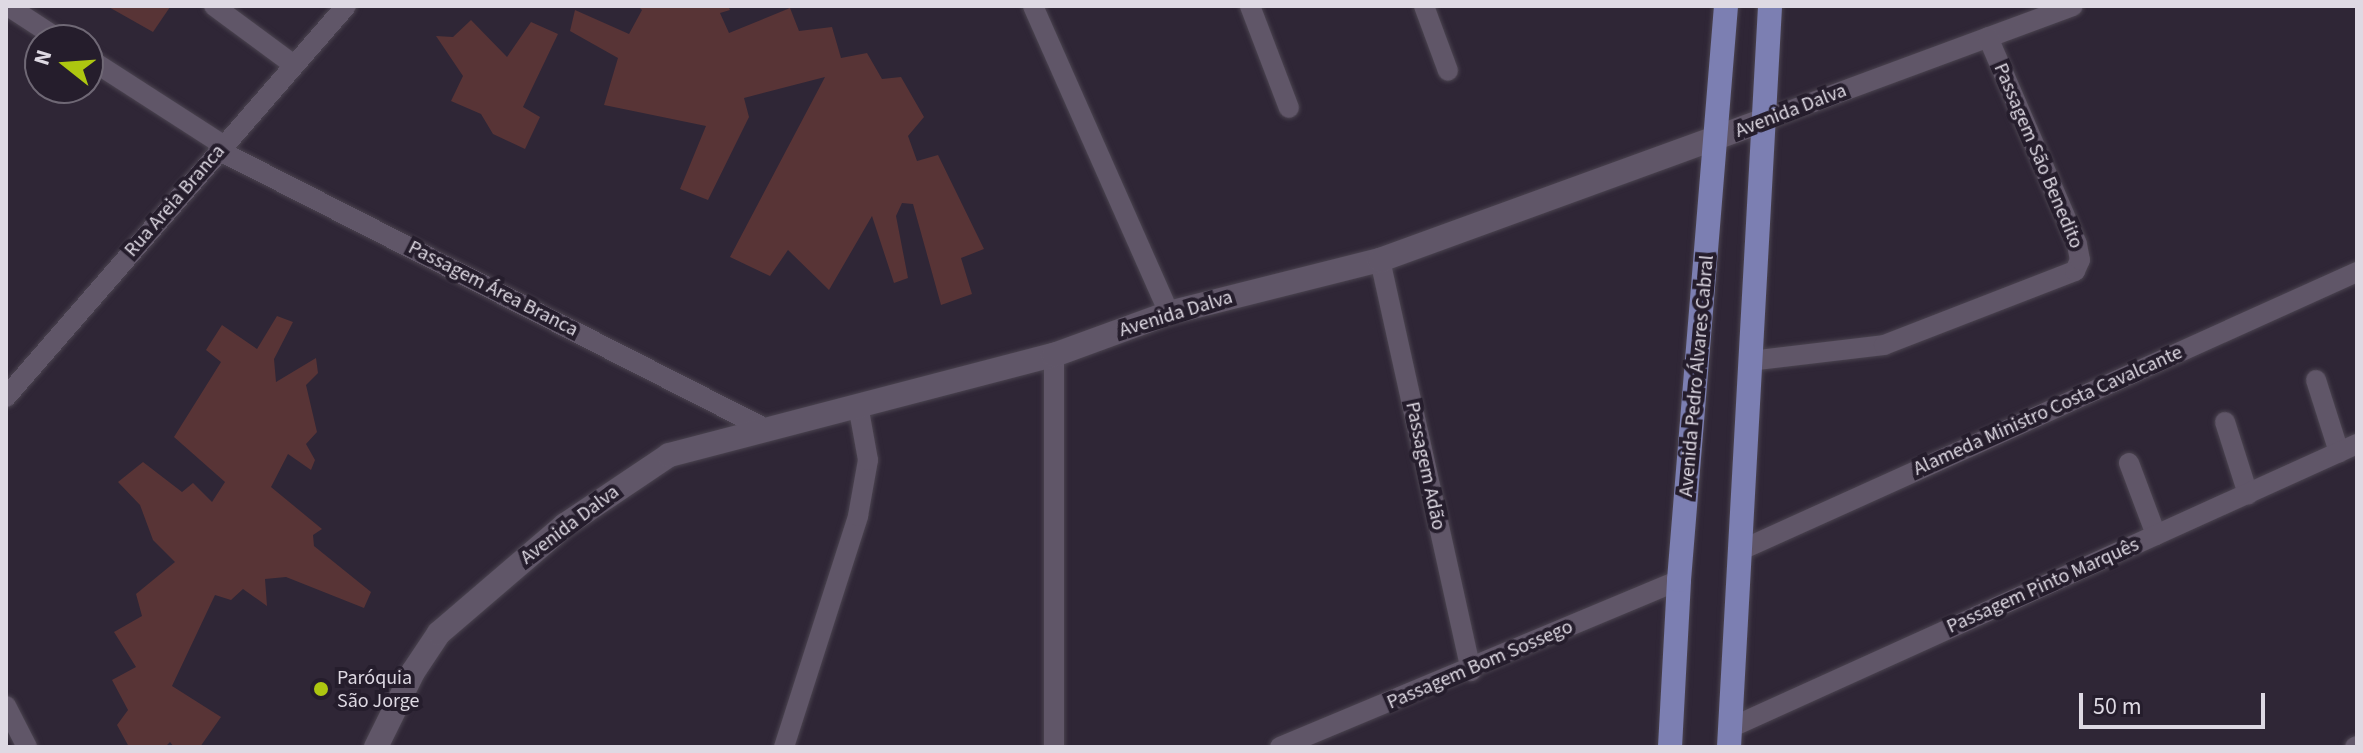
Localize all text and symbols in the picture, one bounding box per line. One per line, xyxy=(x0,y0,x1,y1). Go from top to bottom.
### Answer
north arrow xyxy=(24,24,104,104)
text: N xyxy=(26,46,60,69)
street label: Passagem São Benedito xyxy=(1988,60,2088,252)
street label: Avenida Dalva xyxy=(1732,79,1850,143)
street label: Rua Areia Branca xyxy=(120,140,230,262)
street label: Passagem Área Branca xyxy=(404,236,582,342)
street label: Avenida Pedro Álvares Cabral xyxy=(1674,254,1720,498)
street label: Avenida Dalva xyxy=(1116,285,1236,343)
street label: Alameda Ministro Costa Cavalcante xyxy=(1910,341,2186,481)
street label: Passagem Adão xyxy=(1400,400,1450,532)
street label: Avenida Dalva xyxy=(516,480,624,570)
street label: Passagem Pinto Marquês xyxy=(1943,533,2143,639)
street label: Passagem Bom Sossego xyxy=(1384,615,1576,715)
place label: Paróquia São Jorge xyxy=(337,666,419,713)
scale bar xyxy=(2083,677,2269,727)
marker: Paróquia São Jorge xyxy=(312,680,330,698)
text: 50 m xyxy=(2093,689,2142,724)

